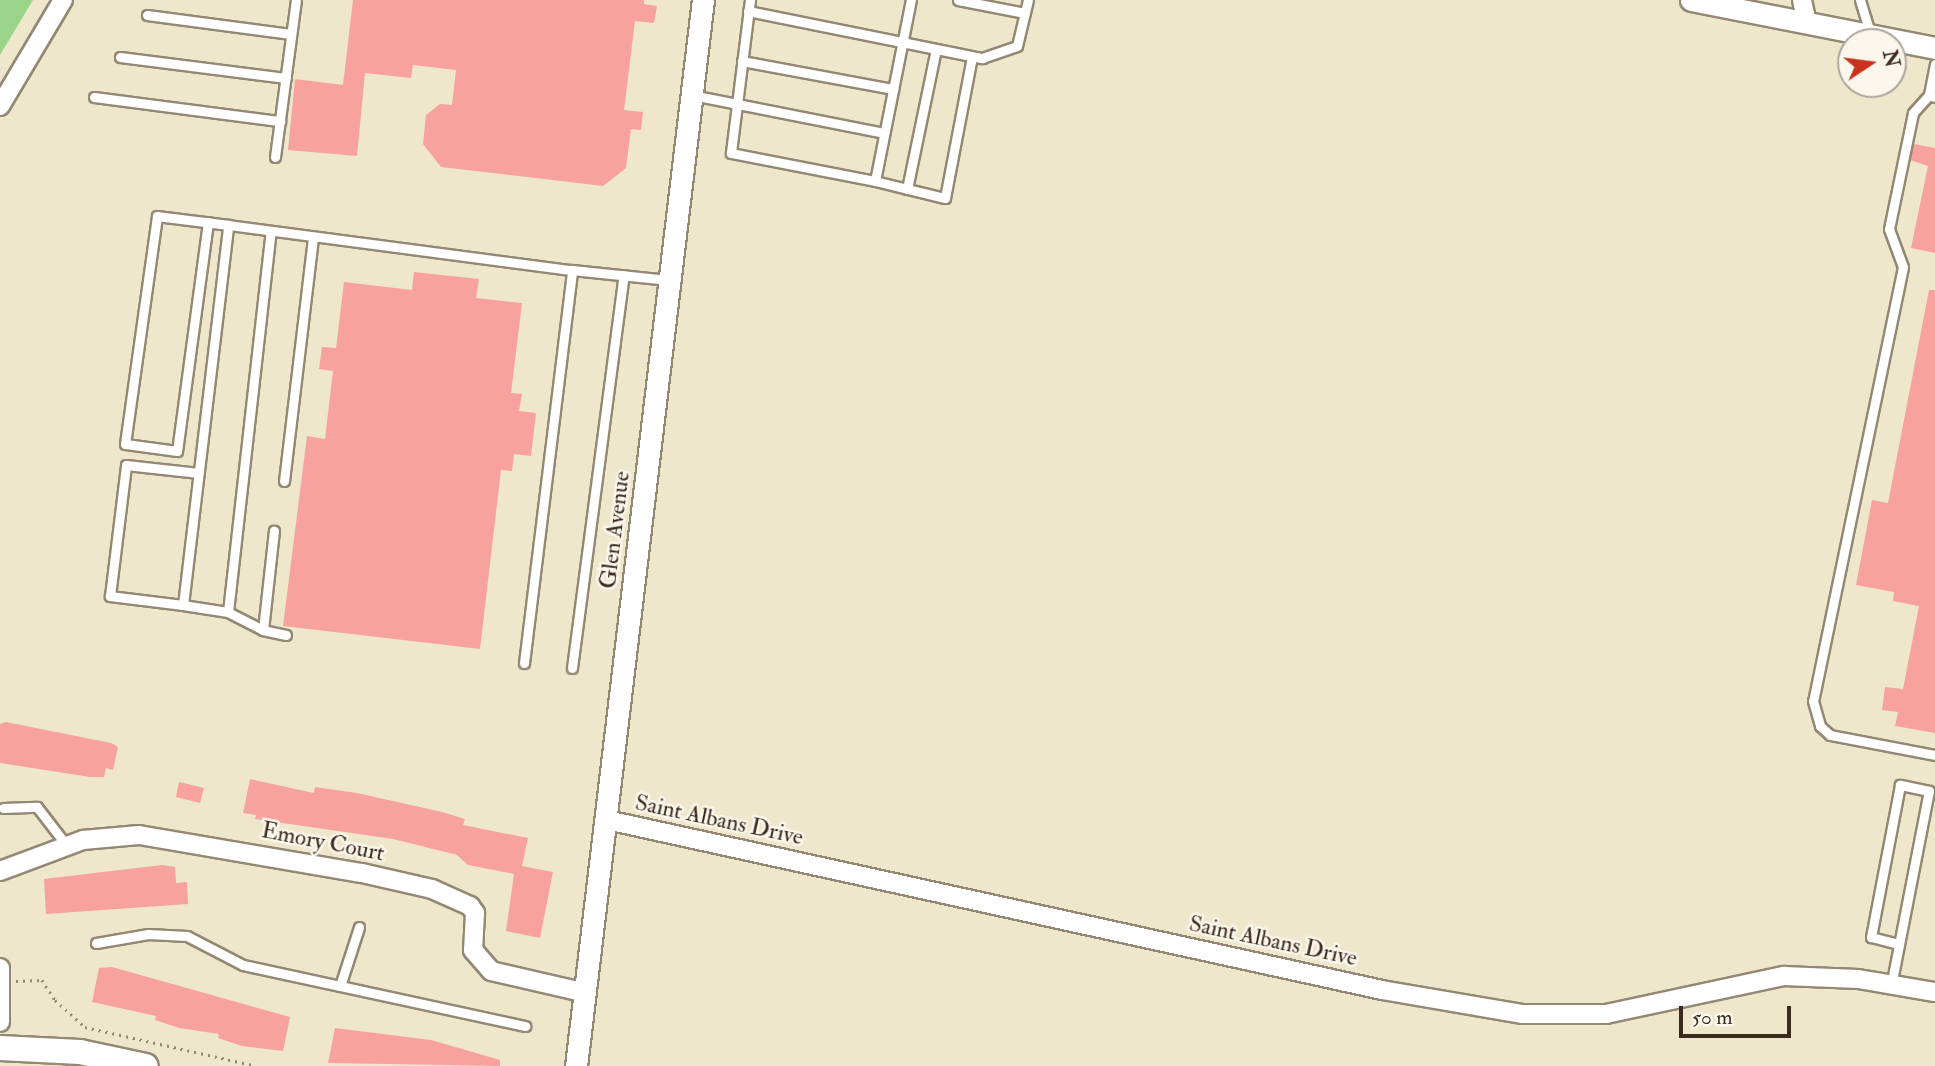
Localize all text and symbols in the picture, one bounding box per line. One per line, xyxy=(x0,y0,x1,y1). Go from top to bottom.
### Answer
north arrow xyxy=(1837,28,1907,98)
text: N xyxy=(1877,48,1904,70)
street label: Glen Avenue xyxy=(594,470,636,590)
street label: Saint Albans Drive xyxy=(633,789,805,851)
street label: Emory Court xyxy=(259,817,387,867)
street label: Saint Albans Drive xyxy=(1187,910,1359,972)
scale bar xyxy=(1683,992,1795,1036)
text: 50 m xyxy=(1692,1004,1733,1031)

